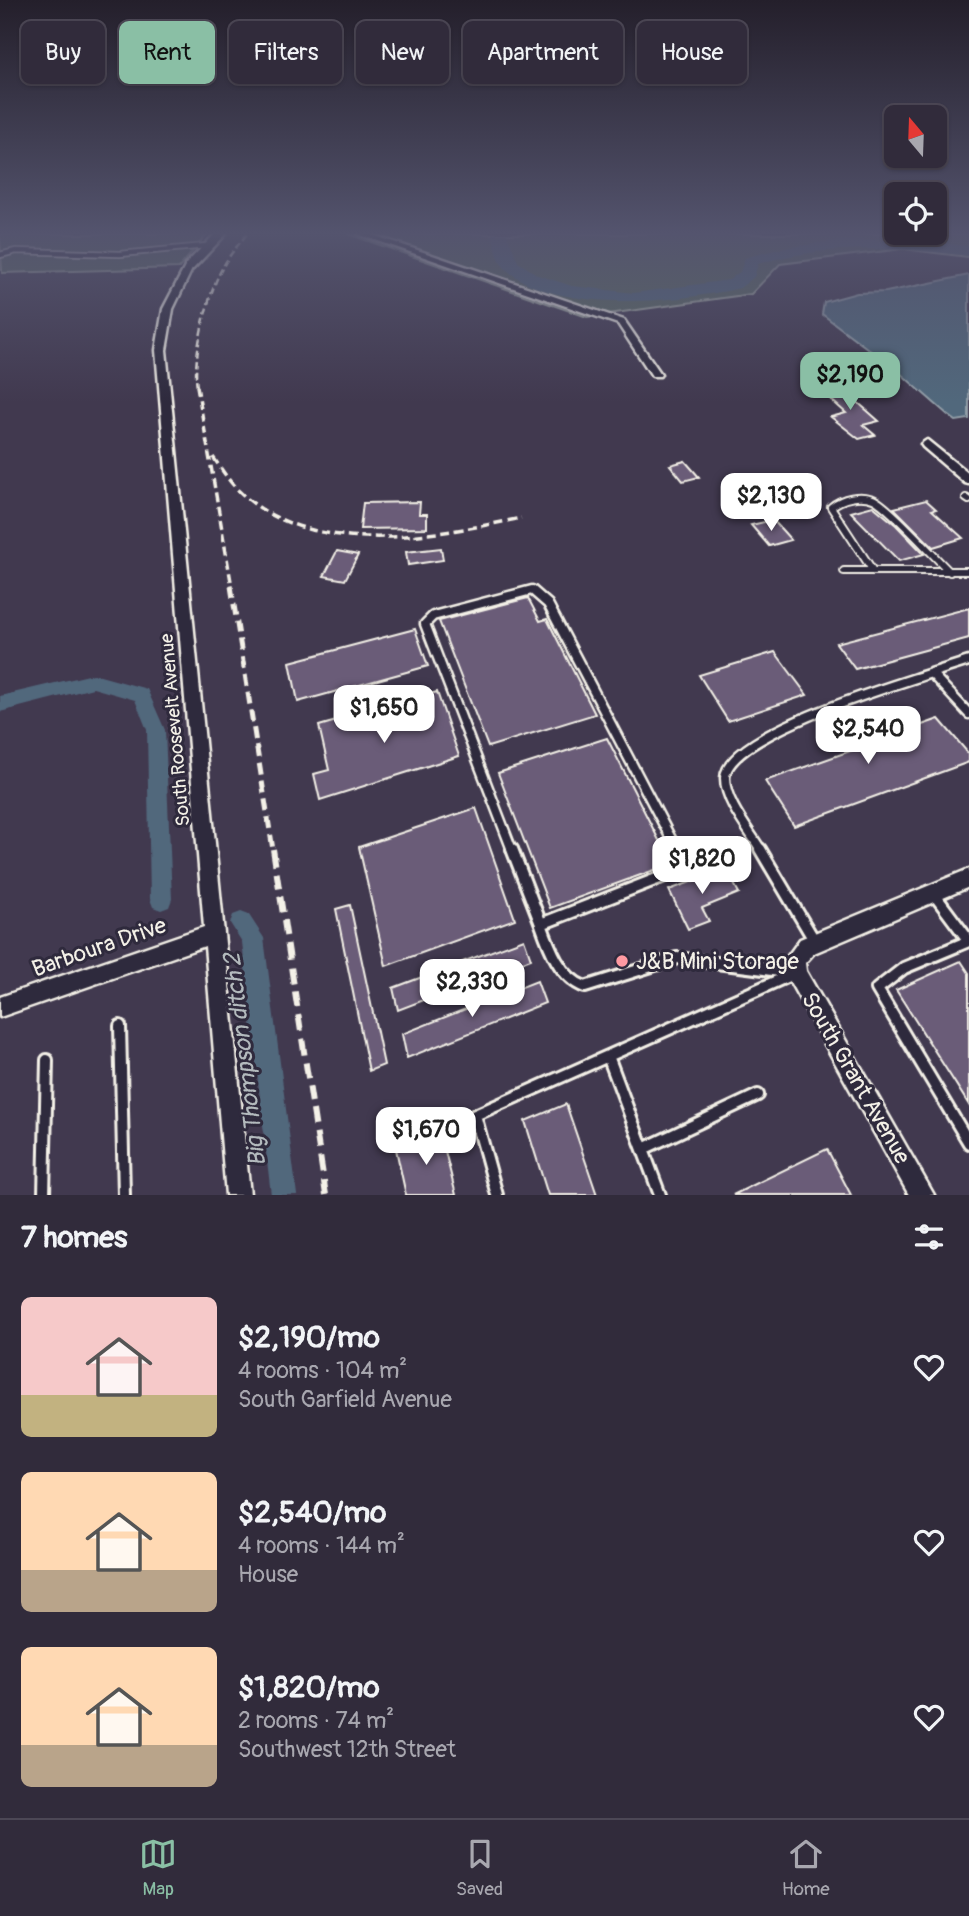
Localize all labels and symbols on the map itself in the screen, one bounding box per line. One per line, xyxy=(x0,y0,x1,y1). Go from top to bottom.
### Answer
north arrow xyxy=(884,105,947,168)
pin: $2,190 xyxy=(793,352,907,412)
pin: $2,130 xyxy=(714,474,828,533)
street label: South Roosevelt Avenue xyxy=(155,632,195,827)
pin: $1,650 xyxy=(327,686,441,745)
pin: $2,540 xyxy=(811,706,925,766)
pin: $1,820 xyxy=(645,836,759,896)
street label: Barboura Drive xyxy=(28,910,171,984)
place label: J&B Mini Storage xyxy=(636,947,799,976)
water label: Big Thompson ditch 2 xyxy=(217,949,272,1168)
marker: J&B Mini Storage xyxy=(614,953,630,969)
pin: $2,330 xyxy=(415,960,529,1019)
street label: South Grant Avenue xyxy=(795,987,917,1170)
pin: $1,670 xyxy=(369,1108,483,1167)

